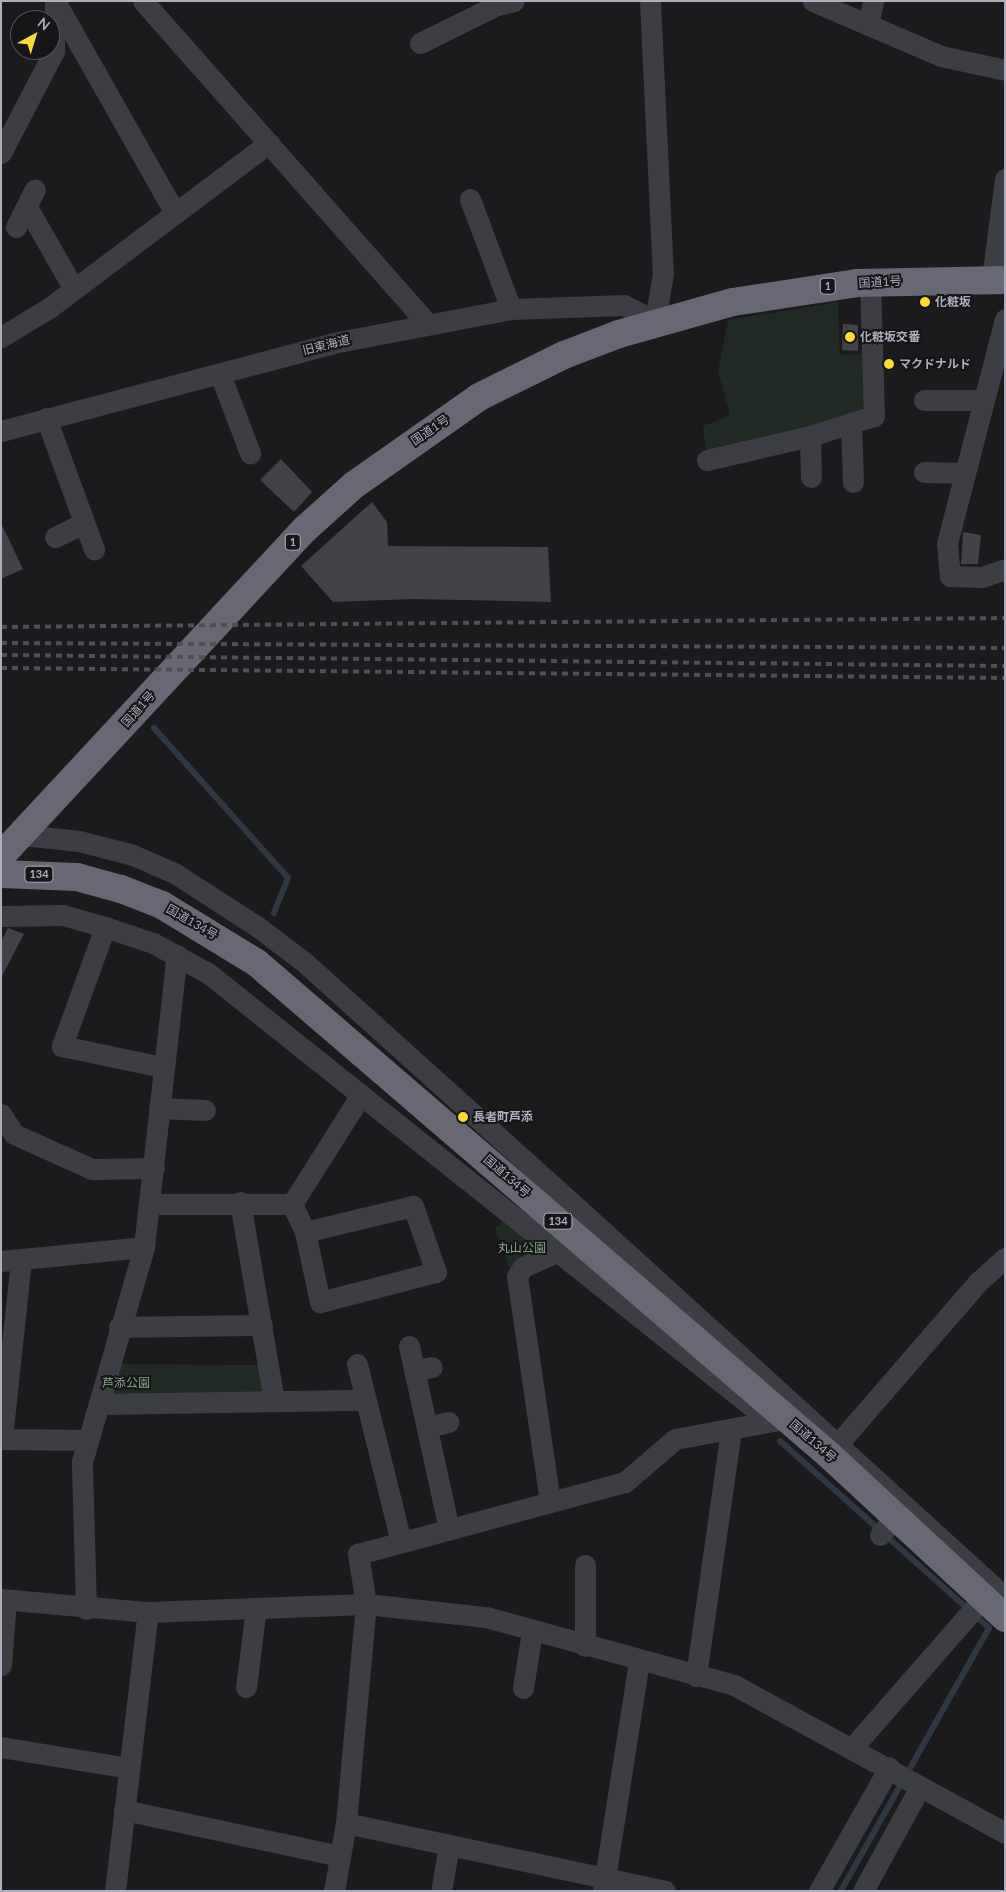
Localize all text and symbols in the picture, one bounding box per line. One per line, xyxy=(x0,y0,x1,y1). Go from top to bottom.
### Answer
north arrow xyxy=(10,10,60,60)
text: N xyxy=(35,14,54,34)
street label: 国道1号 xyxy=(858,274,902,290)
road number: 1 xyxy=(819,278,837,294)
place label: 化粧坂 xyxy=(935,295,971,309)
marker: 化粧坂 xyxy=(919,296,931,308)
place label: 化粧坂交番 xyxy=(860,330,920,344)
marker: 化粧坂交番 xyxy=(844,331,856,343)
street label: 旧東海道 xyxy=(301,332,351,358)
place label: マクドナルド xyxy=(899,357,971,371)
marker: マクドナルド xyxy=(883,358,895,370)
street label: 国道1号 xyxy=(408,412,452,448)
road number: 1 xyxy=(284,534,302,550)
street label: 国道1号 xyxy=(118,688,158,730)
road number: 134 xyxy=(24,866,54,882)
street label: 国道134号 xyxy=(164,902,220,942)
place label: 長者町芦添 xyxy=(473,1110,533,1124)
marker: 長者町芦添 xyxy=(457,1111,469,1123)
street label: 国道134号 xyxy=(481,1152,533,1200)
road number: 134 xyxy=(543,1212,573,1230)
park label: 丸山公園 xyxy=(498,1241,546,1255)
park label: 芦添公園 xyxy=(102,1376,150,1390)
street label: 国道134号 xyxy=(787,1417,839,1465)

